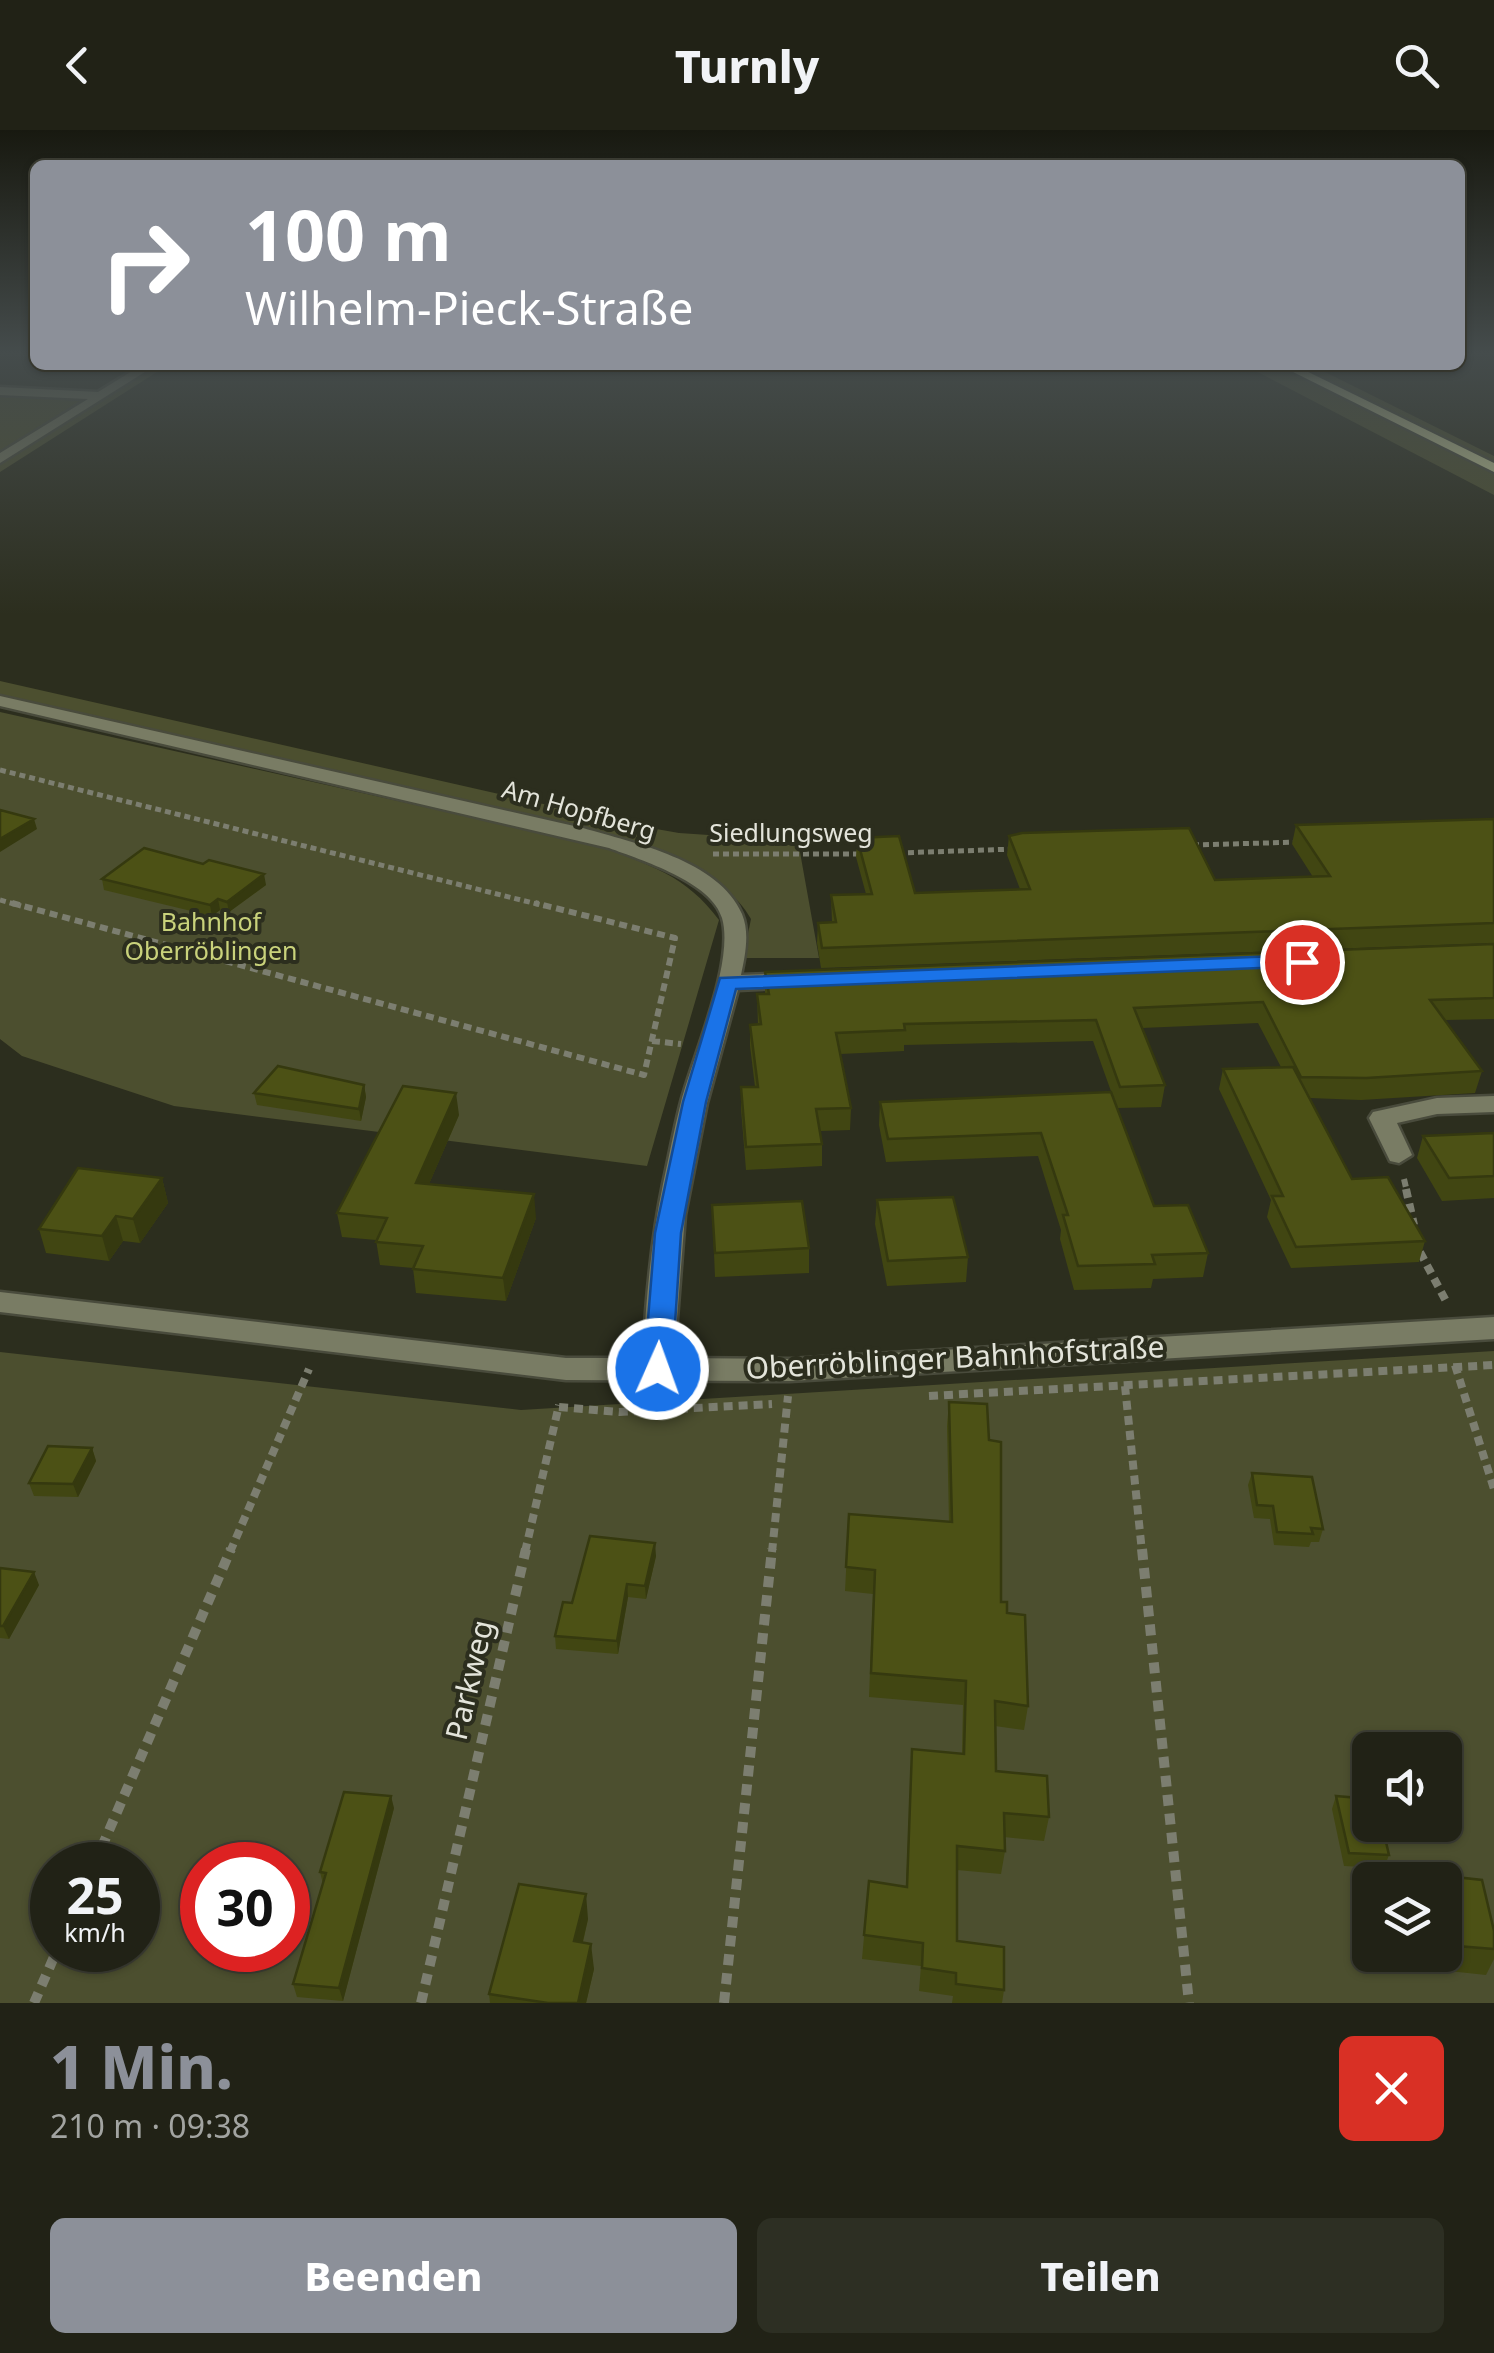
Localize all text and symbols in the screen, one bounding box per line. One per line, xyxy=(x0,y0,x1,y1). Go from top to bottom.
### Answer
text: Turnly xyxy=(675,35,819,96)
icon: back xyxy=(50,38,105,93)
icon: search xyxy=(1389,38,1444,93)
text: 100 m xyxy=(245,186,452,282)
icon: right xyxy=(80,200,210,330)
text: Wilhelm-Pieck-Straße xyxy=(245,277,693,338)
street label: Am Hopfberg xyxy=(498,771,660,847)
street label: Siedlungsweg xyxy=(709,815,873,849)
park label: Bahnhof Oberröblingen xyxy=(125,904,297,967)
pin xyxy=(1260,920,1345,1005)
icon: arrive xyxy=(1275,935,1330,990)
position arrow xyxy=(606,1317,710,1421)
street label: Oberröblinger Bahnhofstraße xyxy=(745,1325,1165,1388)
street label: Parkweg xyxy=(435,1615,502,1744)
map controls xyxy=(1352,1732,1462,1972)
button: sound xyxy=(1352,1732,1462,1842)
speed limit sign: 30 xyxy=(180,1842,310,1972)
text: 25 xyxy=(66,1861,124,1929)
button: layers xyxy=(1352,1862,1462,1972)
text: km/h xyxy=(64,1915,126,1949)
text: 1 Min. xyxy=(50,2025,233,2107)
button: close xyxy=(1339,2036,1444,2141)
text: 210 m · 09:38 xyxy=(50,2104,250,2147)
button: Beenden xyxy=(50,2218,737,2333)
button: Teilen xyxy=(757,2218,1444,2333)

